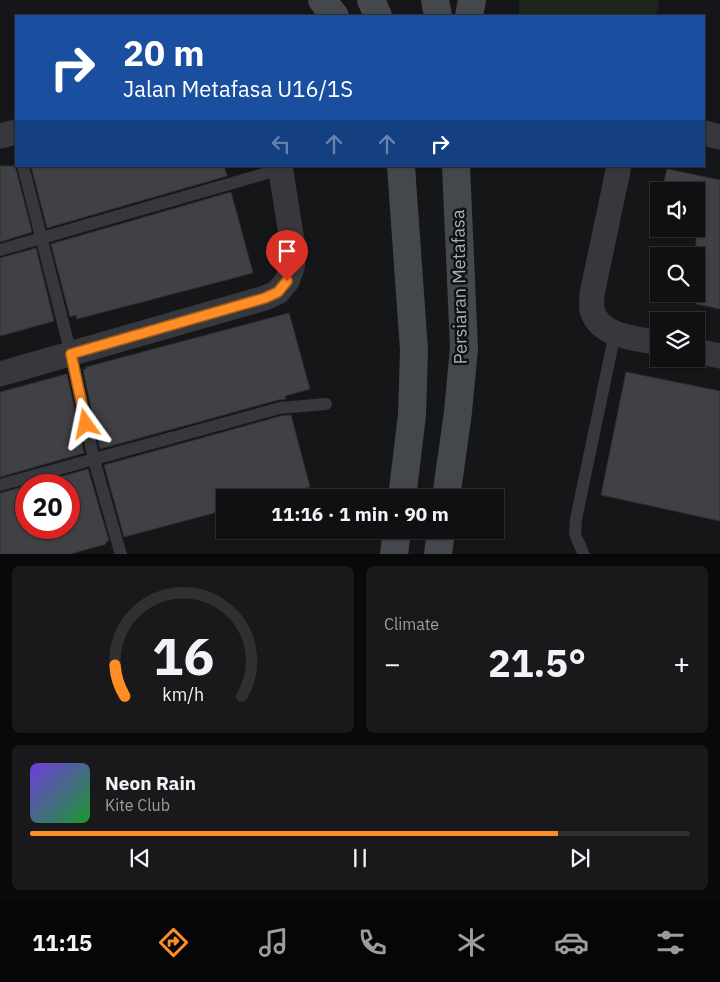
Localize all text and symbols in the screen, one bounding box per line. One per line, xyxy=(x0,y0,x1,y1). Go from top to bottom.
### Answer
text: 20 m xyxy=(123,30,205,76)
icon: right xyxy=(40,35,105,100)
text: Jalan Metafasa U16/1S xyxy=(123,74,353,103)
icon: left xyxy=(267,130,295,158)
icon: ahead xyxy=(320,130,348,158)
icon: ahead xyxy=(373,130,401,158)
icon: right xyxy=(426,130,454,158)
map controls xyxy=(650,182,705,367)
button: sound xyxy=(650,182,705,237)
street label: Persiaran Metafasa xyxy=(446,209,472,365)
pin xyxy=(266,230,308,281)
icon: arrive xyxy=(273,237,301,265)
button: search xyxy=(650,247,705,302)
button: layers xyxy=(650,312,705,367)
position arrow xyxy=(59,397,111,449)
speed limit sign: 20 xyxy=(15,474,80,539)
text: 11:16 · 1 min · 90 m xyxy=(271,502,449,526)
text: Climate xyxy=(384,614,439,634)
text: 16 xyxy=(152,622,214,689)
text: 21.5° xyxy=(488,638,586,687)
text: − xyxy=(384,645,401,682)
text: + xyxy=(673,645,690,682)
text: km/h xyxy=(162,683,204,706)
text: Neon Rain xyxy=(105,771,196,795)
text: Kite Club xyxy=(105,795,170,815)
icon: previous xyxy=(126,844,154,872)
icon: pause xyxy=(346,844,374,872)
icon: next xyxy=(566,844,594,872)
icon: directions xyxy=(156,925,191,960)
icon: music xyxy=(256,925,291,960)
icon: phone xyxy=(355,925,390,960)
icon: climate xyxy=(454,925,489,960)
icon: car xyxy=(554,925,589,960)
icon: filters xyxy=(653,925,688,960)
text: 11:15 xyxy=(32,928,92,957)

